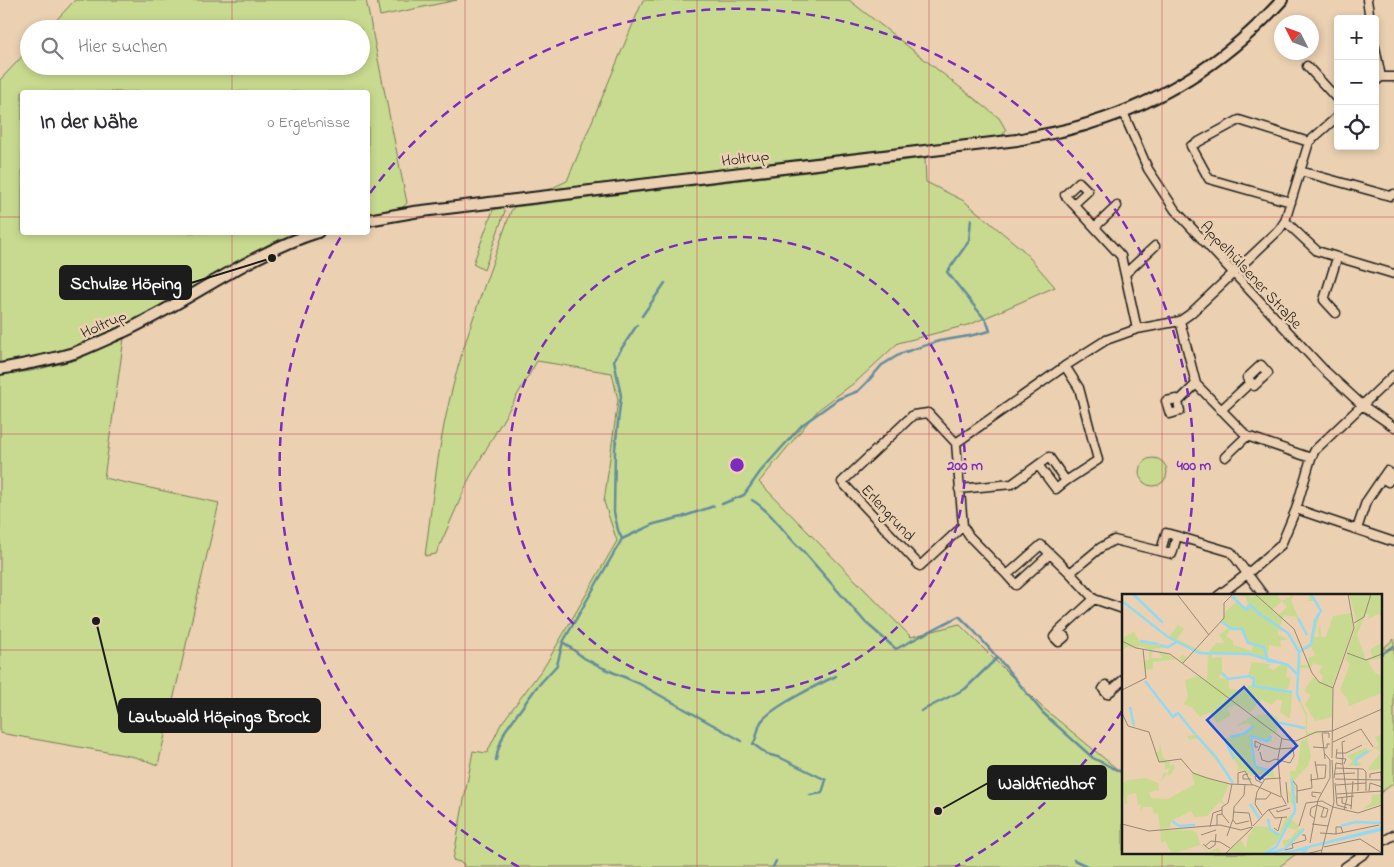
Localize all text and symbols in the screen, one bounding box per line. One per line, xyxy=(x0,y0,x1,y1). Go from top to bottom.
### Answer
north arrow xyxy=(1274,15,1319,60)
map controls xyxy=(1334,15,1379,150)
button: + xyxy=(1334,15,1379,60)
search box xyxy=(20,20,370,75)
icon: search xyxy=(38,34,66,62)
text: Hier suchen xyxy=(78,34,167,61)
button: − xyxy=(1334,60,1379,105)
button: locate xyxy=(1334,105,1379,150)
text: In der Nähe xyxy=(40,108,138,138)
text: 0 Ergebnisse xyxy=(267,111,350,135)
street label: Holtrup xyxy=(720,144,771,174)
street label: Appelhülsener Straße xyxy=(1194,216,1308,336)
callout: Schulze Höping xyxy=(60,266,191,299)
text: Schulze Höping xyxy=(70,272,182,299)
street label: Holtrup xyxy=(77,304,131,346)
text: 200 m xyxy=(946,455,983,477)
text: 400 m xyxy=(1176,455,1212,477)
centre of rings xyxy=(728,456,746,474)
street label: Erlengrund xyxy=(855,479,920,547)
inset map xyxy=(1122,594,1382,854)
callout: Laubwald Höpings Brock xyxy=(119,699,320,732)
text: Laubwald Höpings Brock xyxy=(128,705,311,732)
callout: Waldfriedhof xyxy=(988,766,1106,799)
text: Waldfriedhof xyxy=(998,772,1097,798)

